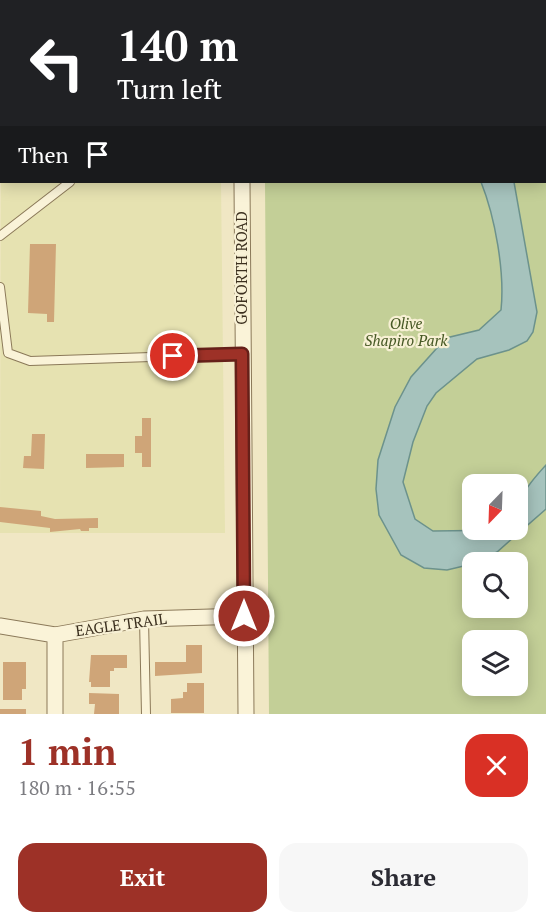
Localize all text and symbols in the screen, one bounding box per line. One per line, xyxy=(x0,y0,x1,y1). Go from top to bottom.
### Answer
text: 140 m xyxy=(117,17,238,73)
icon: left xyxy=(18,24,96,102)
text: Turn left xyxy=(117,71,222,107)
icon: arrive xyxy=(81,138,114,171)
text: Then xyxy=(18,140,69,169)
street label: GOFORTH ROAD xyxy=(231,211,251,325)
park label: Olive Shapiro Park xyxy=(364,313,448,350)
pin xyxy=(147,330,198,381)
icon: arrive xyxy=(156,339,189,372)
north arrow xyxy=(462,474,528,540)
map controls xyxy=(462,474,528,696)
button: search xyxy=(462,552,528,618)
position arrow xyxy=(212,584,276,648)
street label: EAGLE TRAIL xyxy=(74,608,168,640)
button: layers xyxy=(462,630,528,696)
text: 1 min xyxy=(18,728,116,775)
button: close xyxy=(465,734,528,797)
text: 180 m · 16:55 xyxy=(18,774,136,801)
button: Exit xyxy=(18,843,267,912)
button: Share xyxy=(279,843,528,912)

